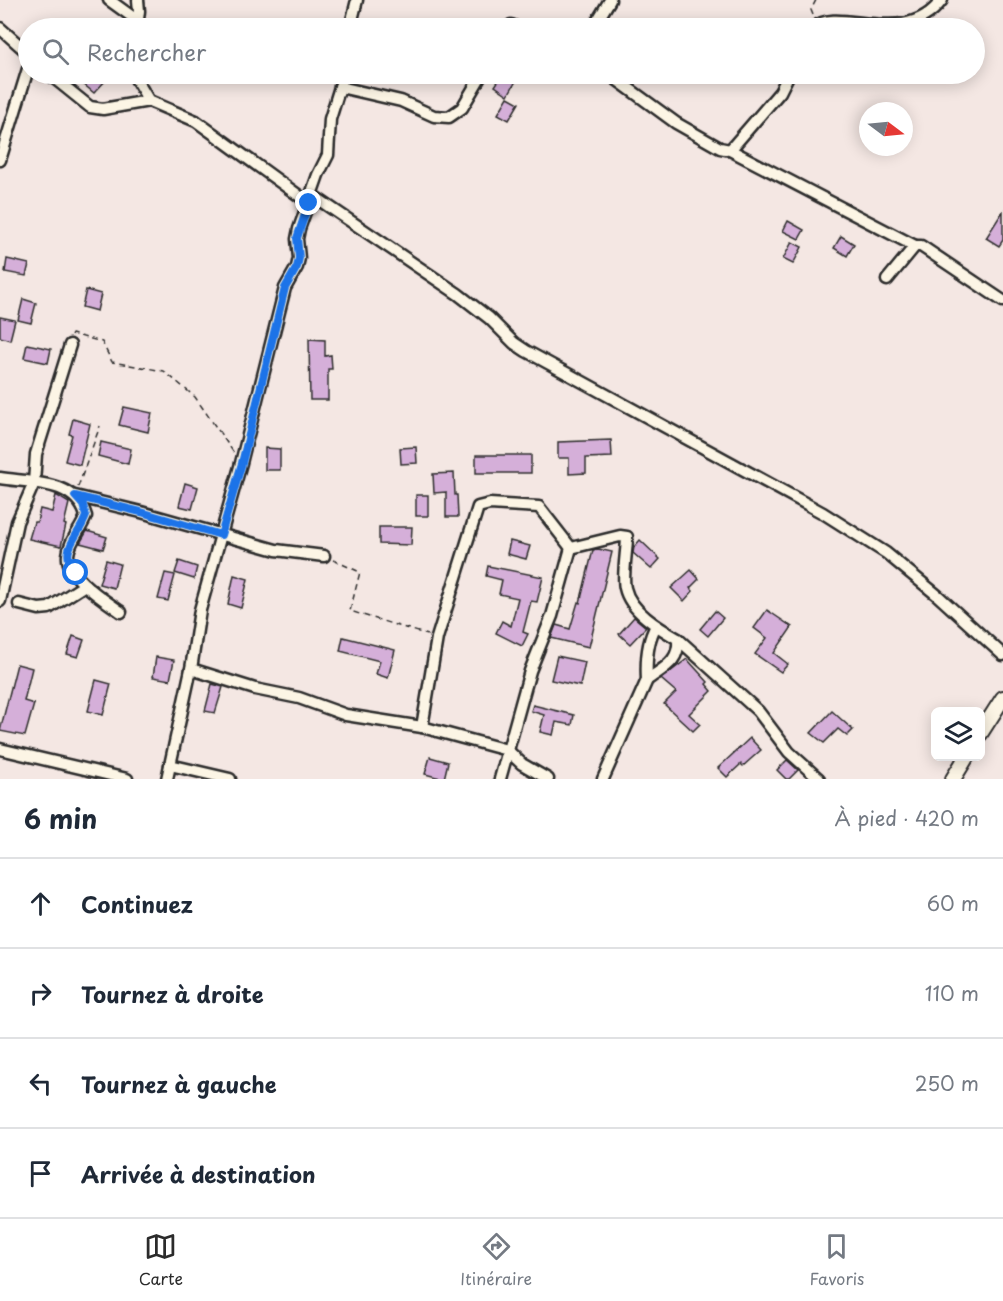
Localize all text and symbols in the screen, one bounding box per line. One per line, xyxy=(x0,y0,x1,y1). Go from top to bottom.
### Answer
search box xyxy=(18,18,985,84)
icon: search xyxy=(39,35,72,68)
text: Rechercher xyxy=(87,35,206,68)
north arrow xyxy=(859,102,913,156)
route end xyxy=(295,189,321,215)
route start xyxy=(62,559,88,585)
map controls xyxy=(931,707,985,761)
button: layers xyxy=(931,707,985,761)
text: 6 min xyxy=(24,799,97,838)
text: À pied · 420 m xyxy=(835,803,979,833)
icon: ahead xyxy=(24,887,57,920)
text: Continuez xyxy=(81,887,193,920)
text: 60 m xyxy=(927,888,979,918)
icon: right xyxy=(24,977,57,1010)
text: Tournez à droite xyxy=(81,977,264,1010)
text: 110 m xyxy=(925,978,979,1008)
icon: left xyxy=(24,1067,57,1100)
text: Tournez à gauche xyxy=(81,1067,277,1100)
text: 250 m xyxy=(915,1068,979,1098)
icon: arrive xyxy=(24,1157,57,1190)
text: Arrivée à destination xyxy=(81,1157,315,1190)
tab: Carte xyxy=(139,1230,183,1290)
tab: Itinéraire xyxy=(460,1230,532,1290)
tab: Favoris xyxy=(809,1230,864,1290)

